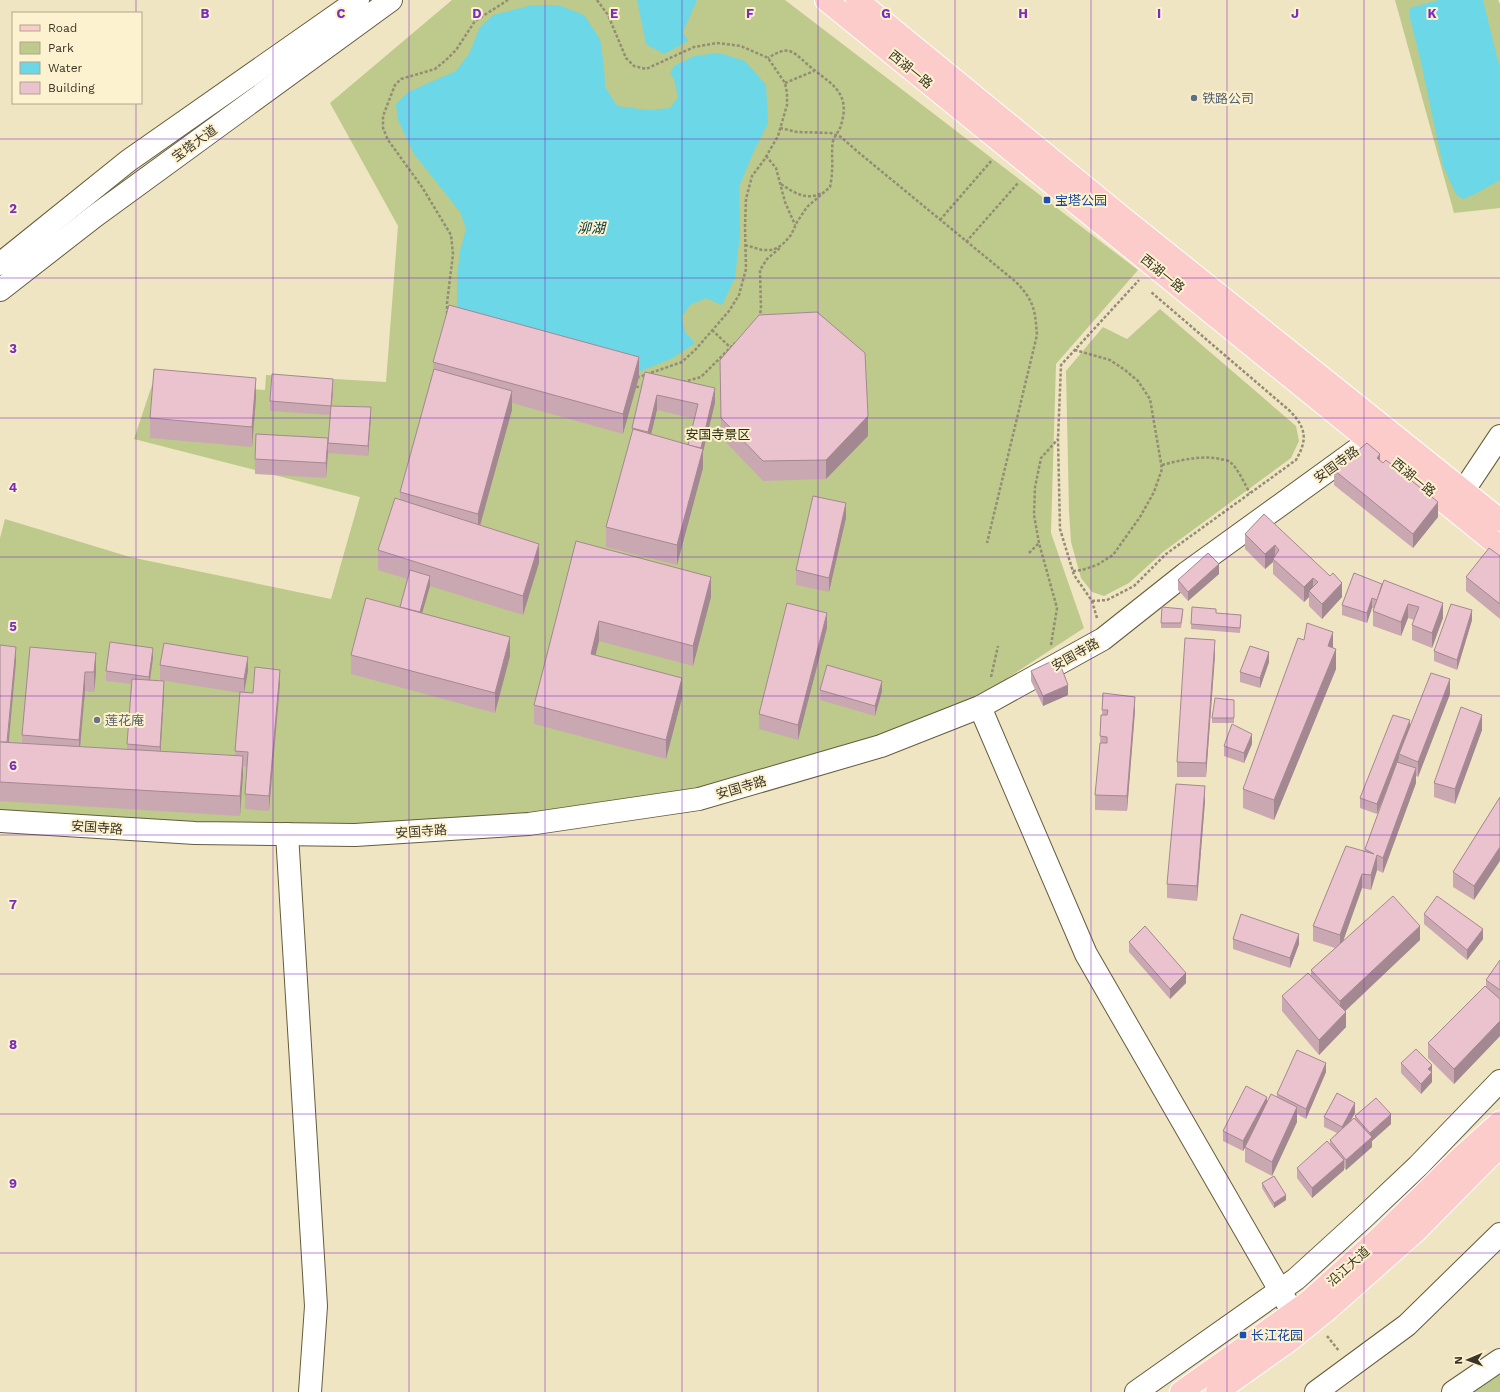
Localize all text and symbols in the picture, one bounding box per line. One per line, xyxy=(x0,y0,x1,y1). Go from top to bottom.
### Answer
text: B xyxy=(201,6,210,21)
text: C xyxy=(337,6,346,21)
text: D xyxy=(472,6,482,21)
text: E xyxy=(610,6,618,21)
text: F xyxy=(746,6,754,21)
text: G xyxy=(881,6,891,21)
text: H xyxy=(1018,6,1028,21)
text: I xyxy=(1157,6,1161,21)
text: J xyxy=(1291,6,1299,21)
text: K xyxy=(1427,6,1437,21)
legend xyxy=(12,12,142,104)
text: Road xyxy=(48,21,77,35)
text: Park xyxy=(48,41,74,55)
street label: 西湖一路 xyxy=(886,47,936,92)
text: Water xyxy=(48,61,83,75)
text: Building xyxy=(48,81,95,95)
place label: 铁路公司 xyxy=(1202,91,1254,106)
marker: 铁路公司 xyxy=(1189,93,1199,103)
street label: 宝塔大道 xyxy=(169,122,220,165)
place label: 宝塔公园 xyxy=(1055,193,1107,208)
marker: 宝塔公园 xyxy=(1042,195,1052,205)
text: 2 xyxy=(9,201,17,216)
water label: 泖湖 xyxy=(577,220,607,236)
street label: 西湖一路 xyxy=(1138,251,1188,296)
text: 3 xyxy=(9,341,17,356)
park label: 安国寺景区 xyxy=(685,427,751,442)
street label: 安国寺路 xyxy=(1311,443,1362,486)
street label: 西湖一路 xyxy=(1389,455,1439,500)
text: 4 xyxy=(9,480,18,495)
text: 5 xyxy=(9,619,17,634)
street label: 安国寺路 xyxy=(1049,635,1102,674)
place label: 莲花庵 xyxy=(105,713,144,728)
marker: 莲花庵 xyxy=(92,715,102,725)
text: 6 xyxy=(9,758,17,773)
street label: 安国寺路 xyxy=(714,773,768,802)
street label: 安国寺路 xyxy=(70,818,123,837)
street label: 安国寺路 xyxy=(395,822,448,841)
text: 7 xyxy=(9,897,17,912)
text: 8 xyxy=(9,1037,17,1052)
text: 9 xyxy=(9,1176,17,1191)
street label: 沿江大道 xyxy=(1324,1243,1373,1289)
place label: 长江花园 xyxy=(1251,1328,1303,1343)
marker: 长江花园 xyxy=(1238,1330,1248,1340)
north arrow xyxy=(1448,1340,1488,1380)
text: N xyxy=(1452,1356,1465,1365)

